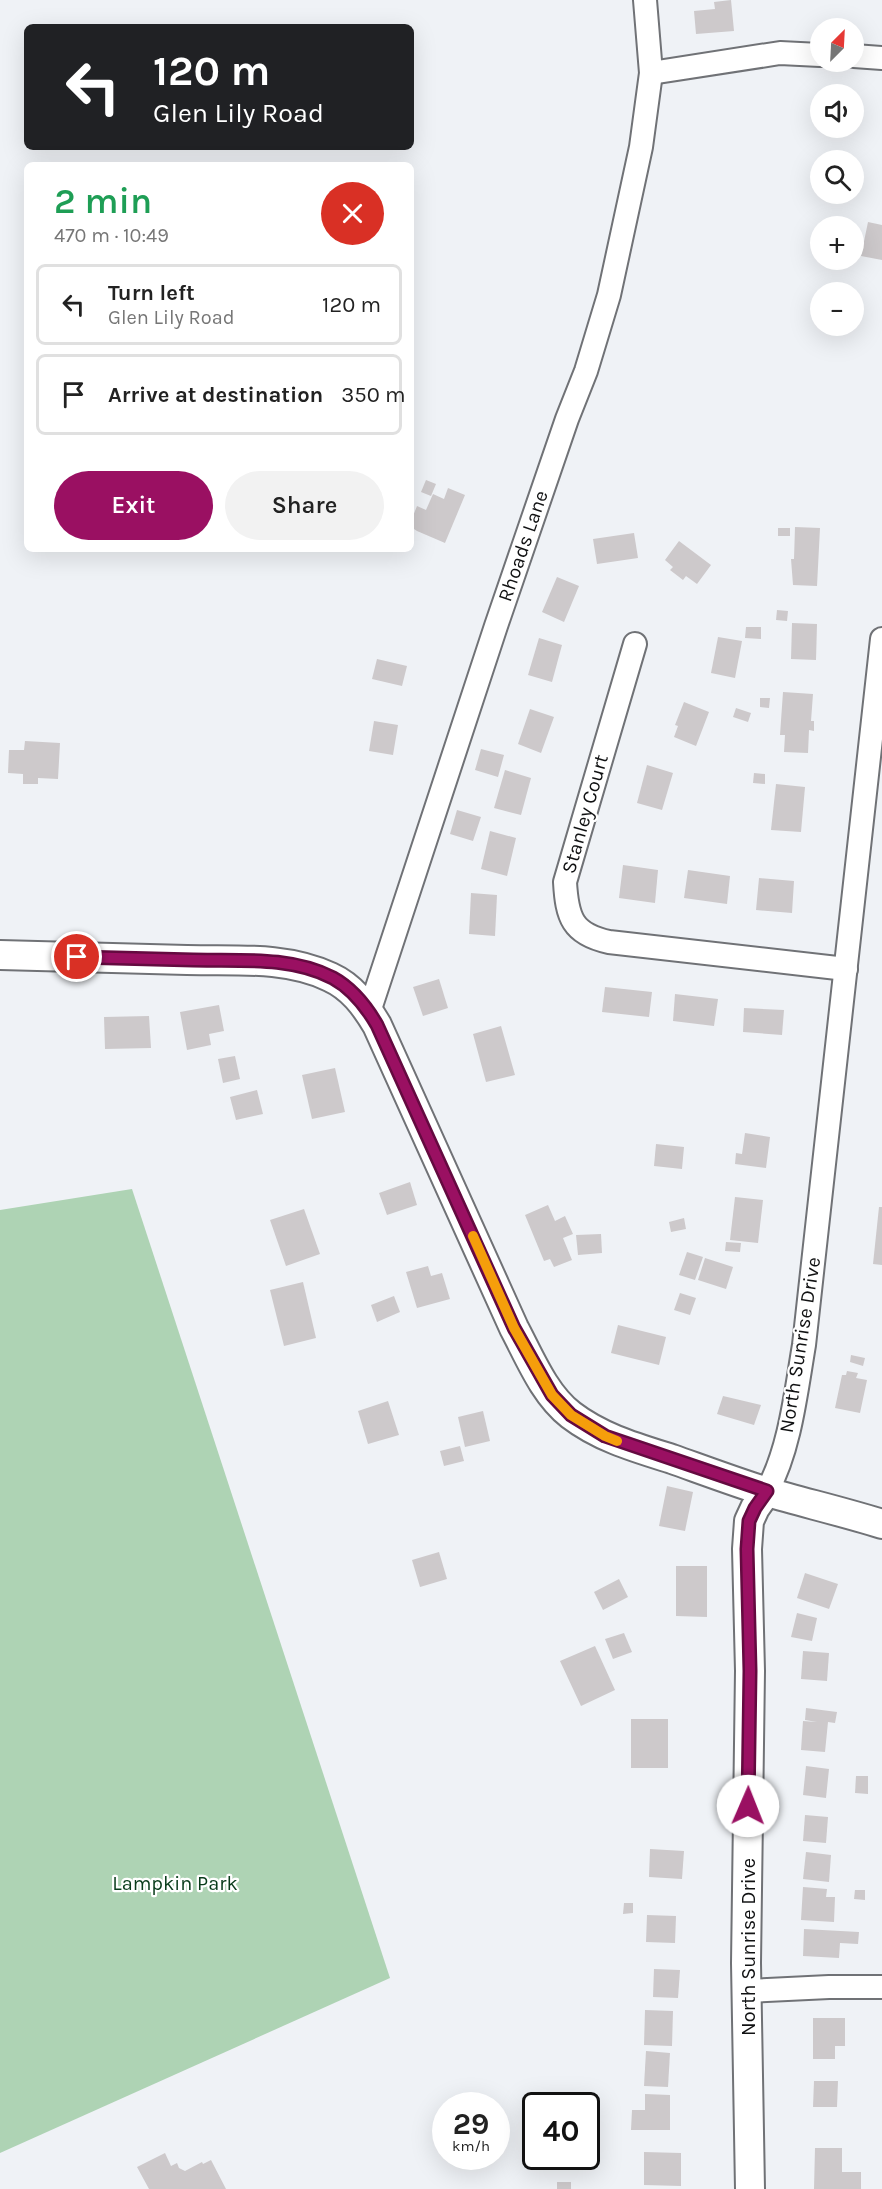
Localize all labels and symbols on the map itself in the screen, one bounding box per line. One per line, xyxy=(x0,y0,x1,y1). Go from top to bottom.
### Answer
north arrow xyxy=(810,18,864,72)
street label: Rhoads Lane xyxy=(493,487,553,605)
street label: Stanley Court xyxy=(557,751,613,876)
pin xyxy=(51,931,102,982)
street label: North Sunrise Drive xyxy=(775,1255,825,1435)
position arrow xyxy=(716,1774,780,1838)
street label: North Sunrise Drive xyxy=(737,1858,760,2036)
park label: Lampkin Park xyxy=(112,1872,238,1895)
speed limit sign: 40 xyxy=(522,2092,600,2170)

